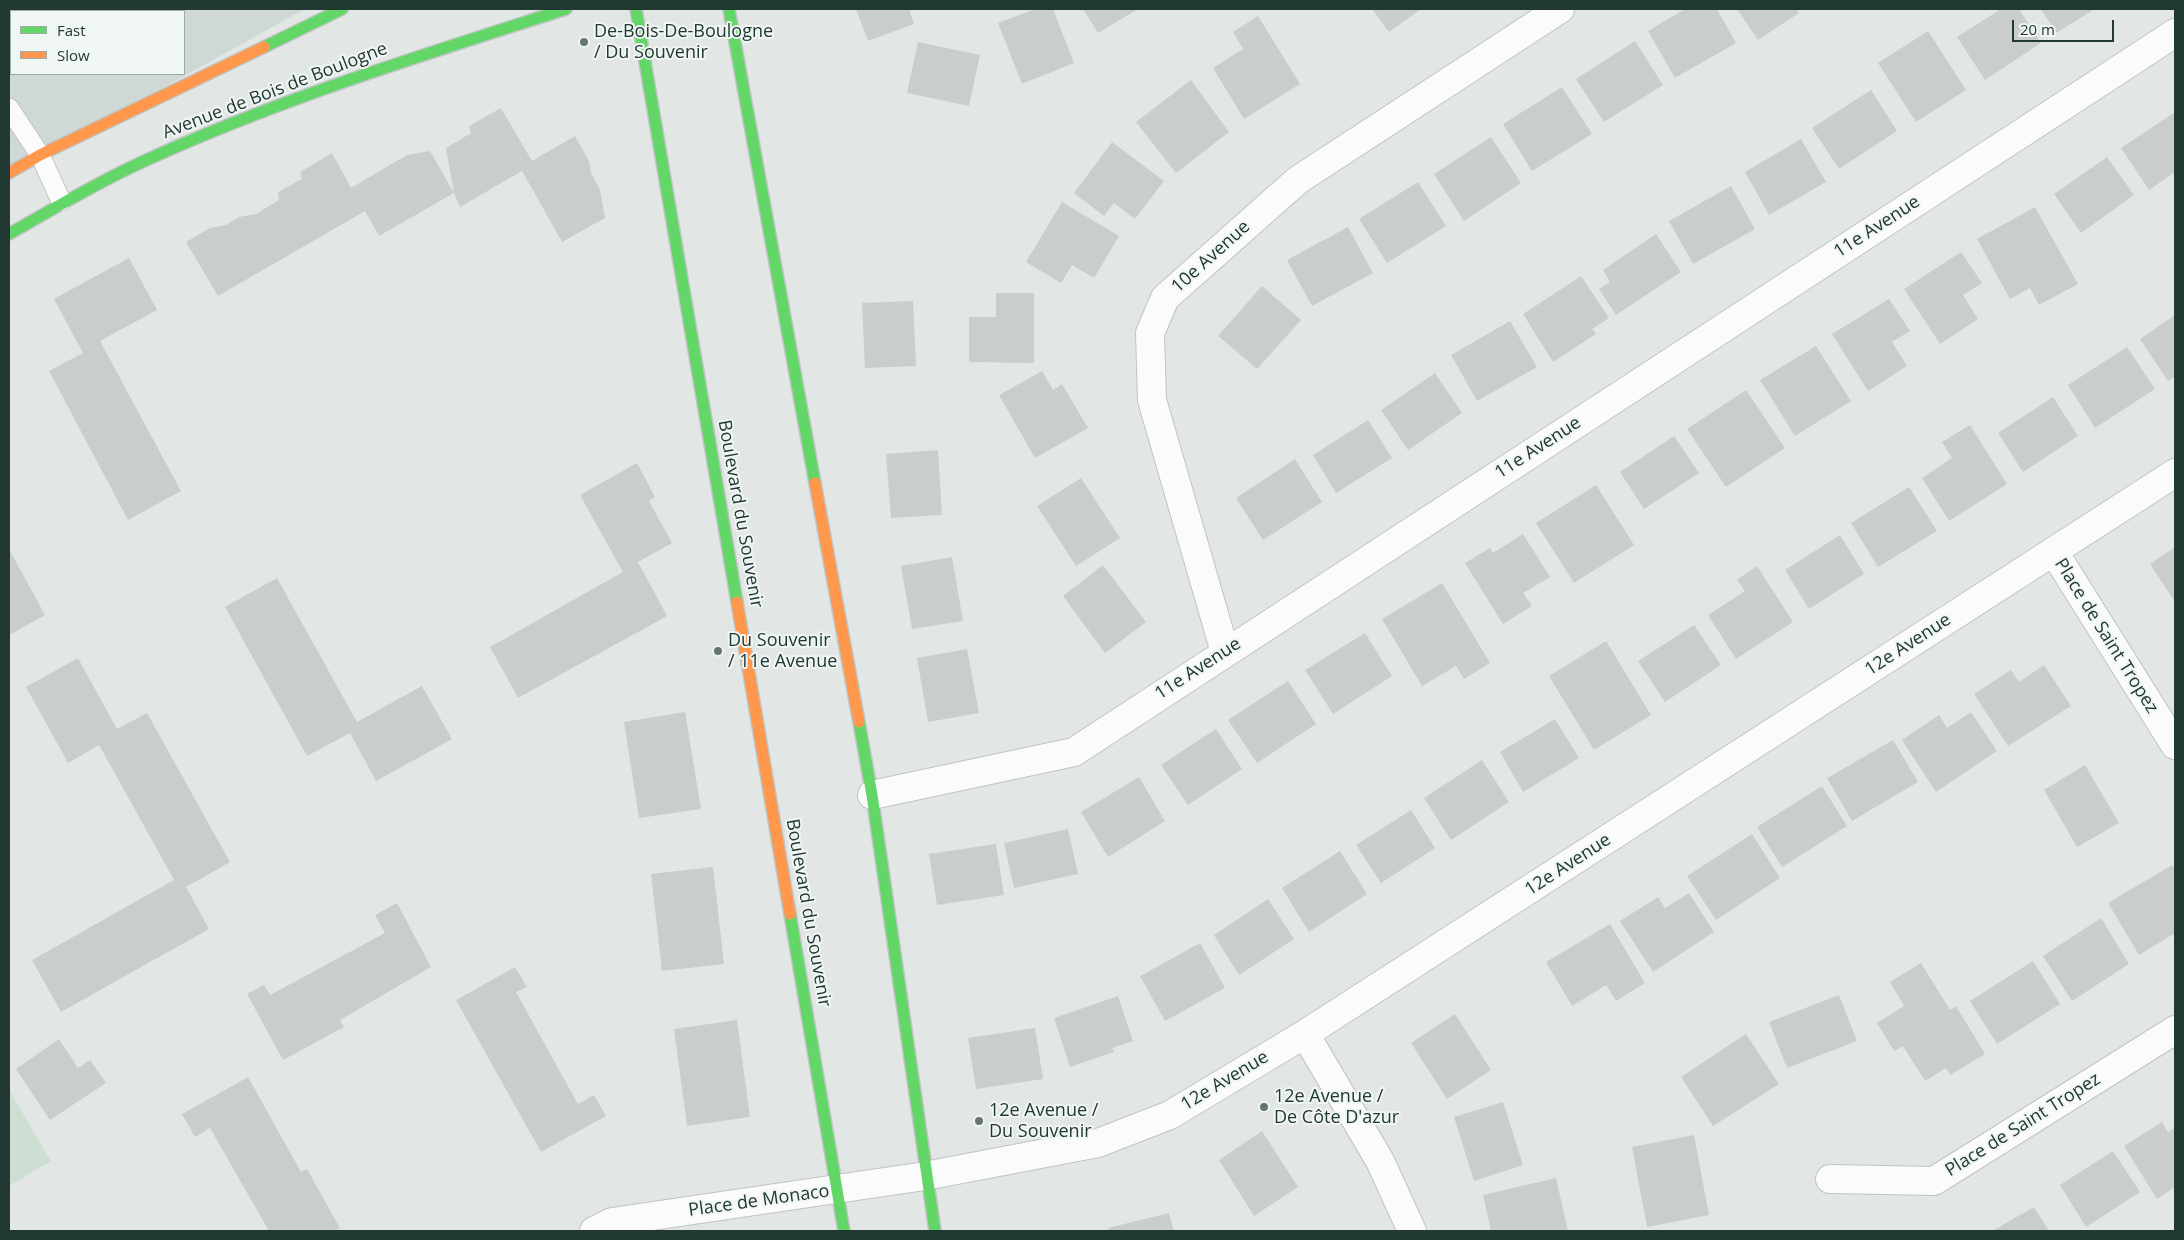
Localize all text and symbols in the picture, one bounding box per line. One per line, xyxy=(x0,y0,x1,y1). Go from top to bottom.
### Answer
legend xyxy=(10,10,185,75)
scale bar xyxy=(2014,10,2116,42)
text: 20 m xyxy=(2020,19,2055,39)
text: Fast xyxy=(57,20,86,40)
place label: De-Bois-De-Boulogne / Du Souvenir xyxy=(594,21,773,64)
marker: De-Bois-De-Boulogne / Du Souvenir xyxy=(578,36,590,48)
street label: Avenue de Bois de Boulogne xyxy=(160,38,390,144)
text: Slow xyxy=(57,45,90,65)
street label: 11e Avenue xyxy=(1830,191,1924,263)
street label: 10e Avenue xyxy=(1167,216,1255,298)
street label: 11e Avenue xyxy=(1491,412,1585,484)
street label: Boulevard du Souvenir xyxy=(713,418,767,610)
street label: Place de Saint Tropez xyxy=(2049,554,2163,718)
street label: 12e Avenue xyxy=(1861,609,1955,681)
place label: Du Souvenir / 11e Avenue xyxy=(728,630,837,672)
street label: 11e Avenue xyxy=(1151,633,1245,705)
marker: Du Souvenir / 11e Avenue xyxy=(712,645,724,657)
street label: Boulevard du Souvenir xyxy=(781,817,835,1009)
street label: 12e Avenue xyxy=(1521,829,1615,901)
street label: 12e Avenue xyxy=(1177,1046,1273,1116)
street label: Place de Saint Tropez xyxy=(1941,1068,2105,1182)
place label: 12e Avenue / De Côte D'azur xyxy=(1274,1086,1399,1128)
place label: 12e Avenue / Du Souvenir xyxy=(989,1100,1098,1142)
marker: 12e Avenue / De Côte D'azur xyxy=(1258,1101,1270,1113)
marker: 12e Avenue / Du Souvenir xyxy=(973,1115,985,1127)
street label: Place de Monaco xyxy=(687,1180,831,1222)

